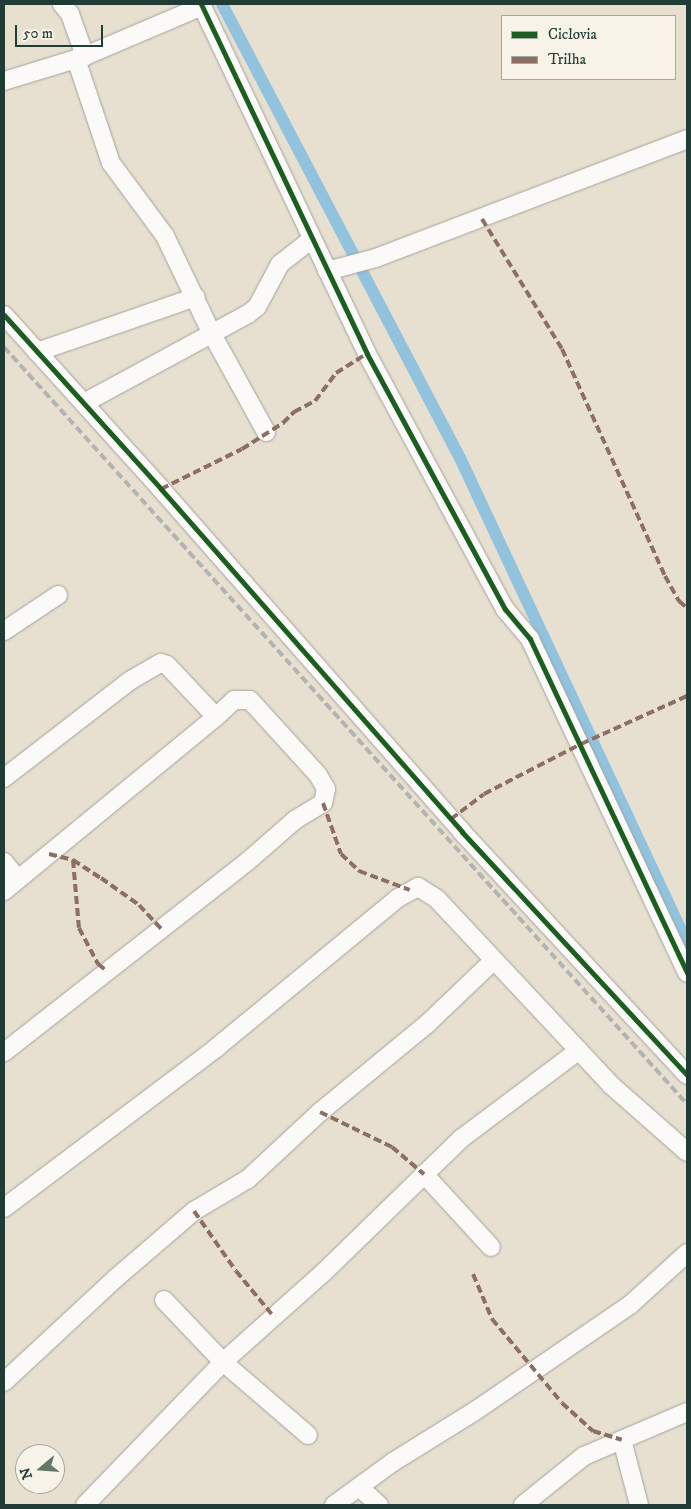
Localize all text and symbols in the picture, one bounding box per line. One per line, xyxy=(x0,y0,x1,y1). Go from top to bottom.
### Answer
scale bar xyxy=(18,15,105,47)
legend xyxy=(501,15,676,80)
text: 50 m xyxy=(23,24,53,43)
text: Ciclovia xyxy=(548,25,597,44)
text: Trilha xyxy=(548,50,586,69)
north arrow xyxy=(15,1444,65,1494)
text: N xyxy=(16,1465,37,1482)

